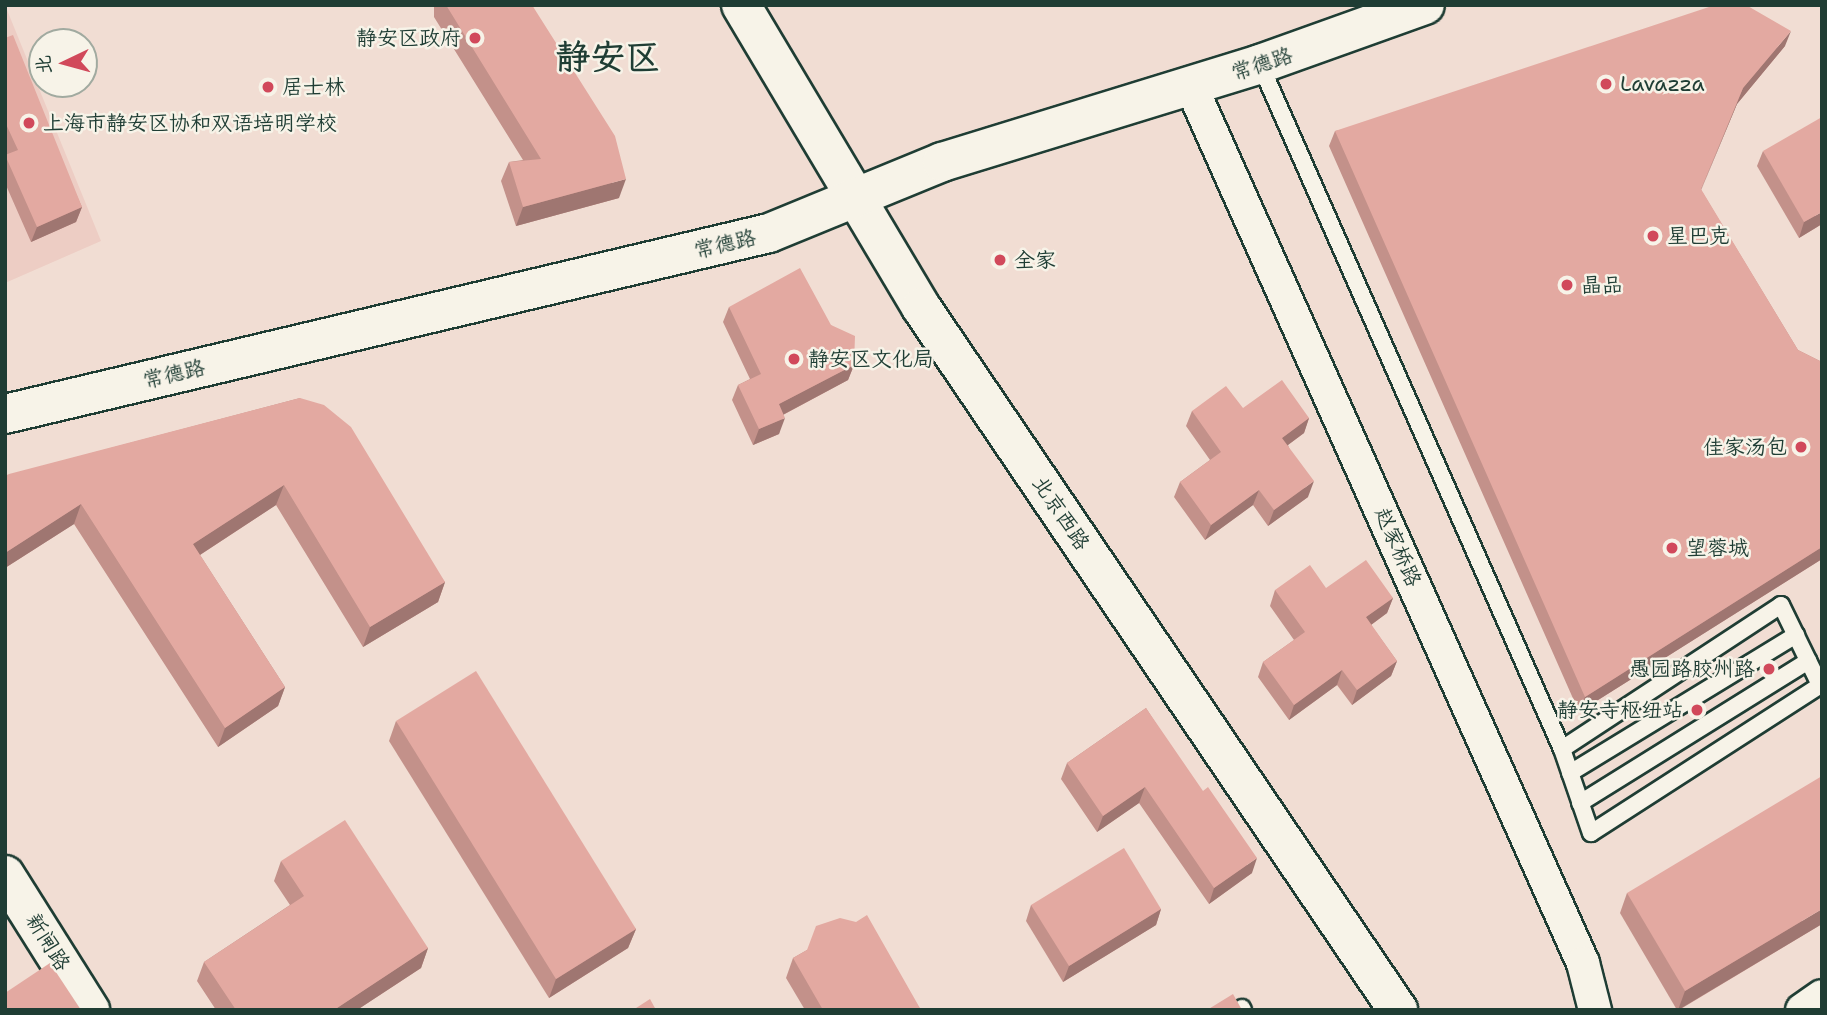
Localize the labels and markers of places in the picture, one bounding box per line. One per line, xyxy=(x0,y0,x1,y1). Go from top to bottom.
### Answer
place label: 静安区政府 xyxy=(356,25,461,51)
marker: 静安区政府 xyxy=(467,30,483,46)
place label: Lavazza xyxy=(1620,71,1704,97)
place label: 居士林 xyxy=(282,74,345,100)
marker: Lavazza xyxy=(1598,76,1614,92)
marker: 居士林 xyxy=(260,79,276,95)
place label: 上海市静安区协和双语培明学校 xyxy=(43,110,337,136)
marker: 上海市静安区协和双语培明学校 xyxy=(21,115,37,131)
place label: 星巴克 xyxy=(1667,223,1730,249)
marker: 星巴克 xyxy=(1645,228,1661,244)
place label: 全家 xyxy=(1014,247,1056,273)
marker: 全家 xyxy=(992,252,1008,268)
place label: 晶品 xyxy=(1581,272,1623,298)
marker: 晶品 xyxy=(1559,277,1575,293)
place label: 静安区文化局 xyxy=(808,346,934,372)
marker: 静安区文化局 xyxy=(786,351,802,367)
place label: 佳家汤包 xyxy=(1703,434,1787,460)
marker: 佳家汤包 xyxy=(1793,439,1809,455)
place label: 望蓉城 xyxy=(1686,535,1749,561)
marker: 望蓉城 xyxy=(1664,540,1680,556)
place label: 愚园路胶州路 xyxy=(1629,656,1755,682)
marker: 愚园路胶州路 xyxy=(1761,661,1777,677)
place label: 静安寺枢纽站 xyxy=(1557,697,1683,723)
marker: 静安寺枢纽站 xyxy=(1689,702,1705,718)

